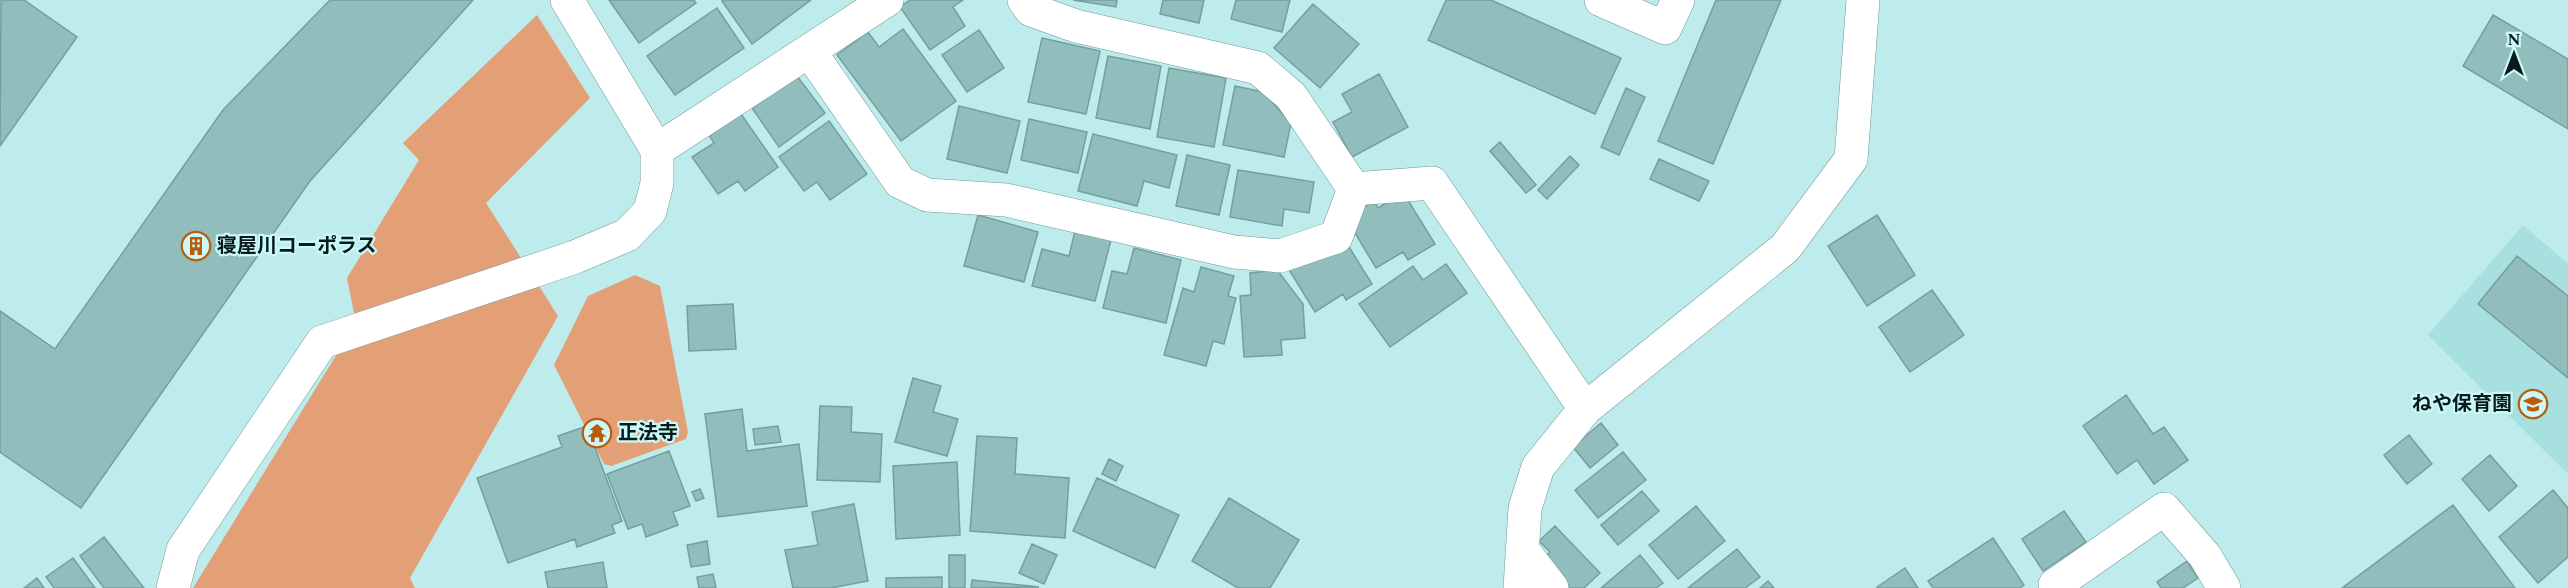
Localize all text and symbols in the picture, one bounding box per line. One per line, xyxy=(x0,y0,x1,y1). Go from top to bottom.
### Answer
north arrow xyxy=(2484,24,2544,84)
text: N xyxy=(2507,28,2521,52)
building icon: 寝屋川コーポラス xyxy=(180,230,212,262)
place label: 寝屋川コーポラス xyxy=(217,231,377,261)
school or university icon: ねや保育園 xyxy=(2517,388,2549,420)
place label: ねや保育園 xyxy=(2412,389,2512,419)
temple icon: 正法寺 xyxy=(581,417,613,449)
place label: 正法寺 xyxy=(618,418,678,448)

